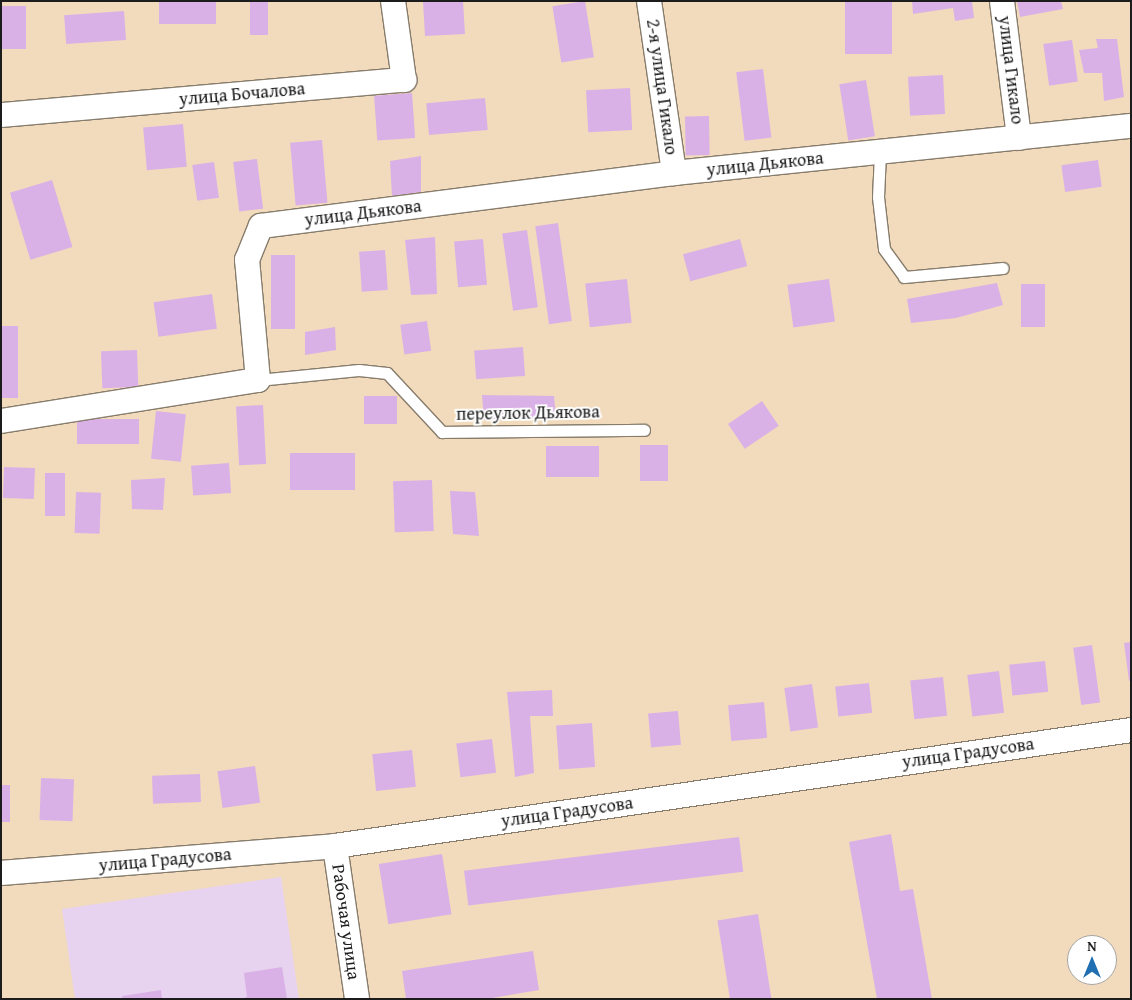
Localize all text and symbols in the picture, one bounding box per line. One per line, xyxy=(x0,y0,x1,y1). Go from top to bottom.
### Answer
street label: улица Гикало xyxy=(994,15,1028,125)
street label: 2-я улица Гикало xyxy=(642,18,682,156)
street label: улица Бочалова xyxy=(178,78,306,110)
street label: улица Дьякова xyxy=(705,147,825,181)
street label: улица Дьякова xyxy=(303,195,423,231)
street label: переулок Дьякова xyxy=(456,401,600,425)
street label: улица Градусова xyxy=(901,733,1035,773)
street label: улица Градусова xyxy=(500,792,634,832)
street label: улица Градусова xyxy=(98,843,232,877)
street label: Рабочая улица xyxy=(327,863,365,981)
north arrow xyxy=(1067,935,1117,985)
text: N xyxy=(1087,936,1097,956)

